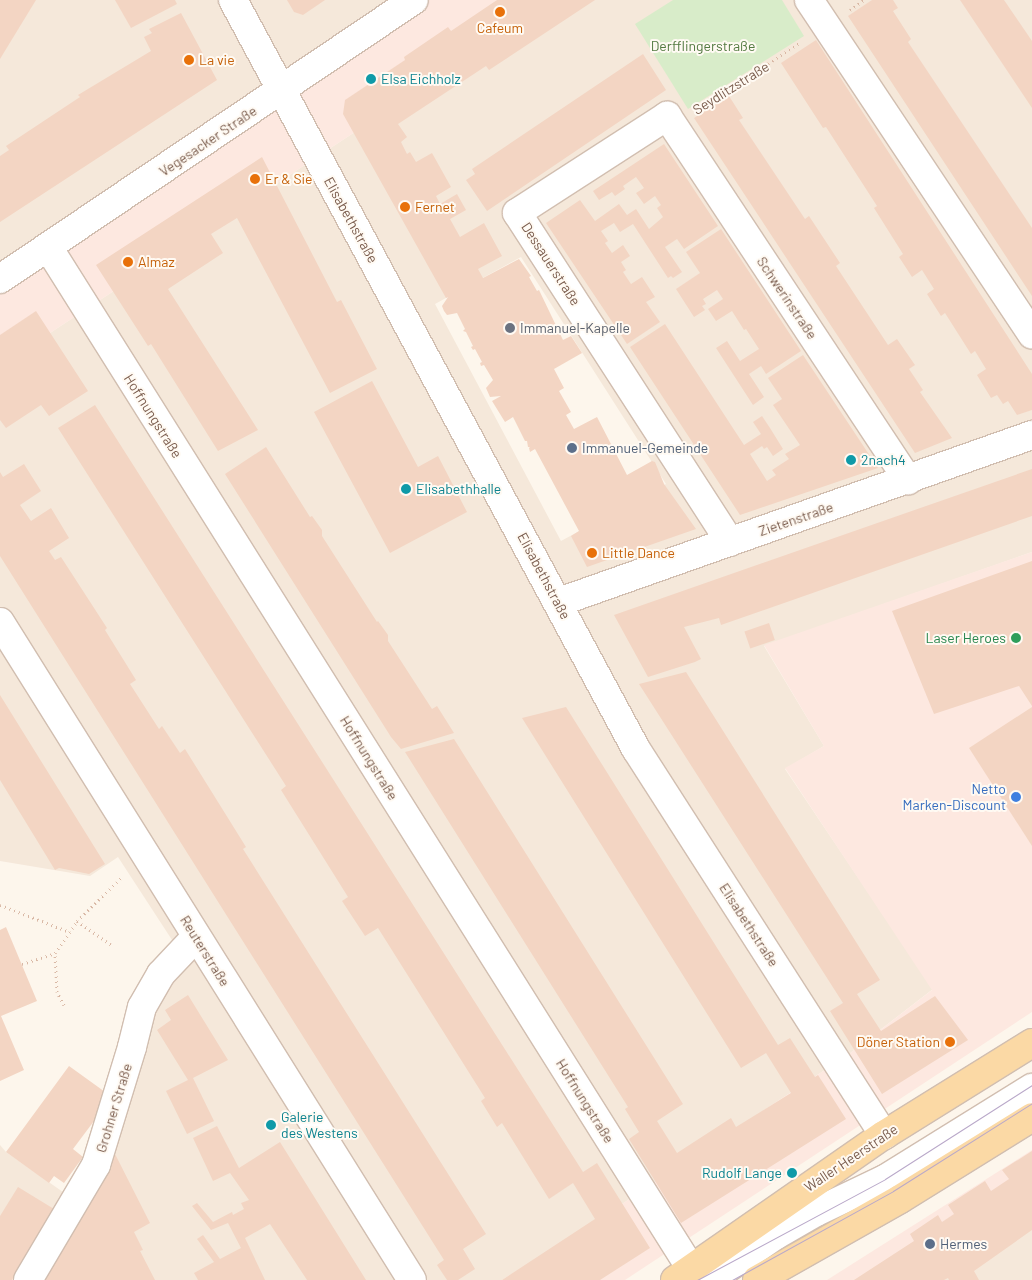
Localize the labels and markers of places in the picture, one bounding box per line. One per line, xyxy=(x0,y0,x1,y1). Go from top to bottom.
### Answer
marker: Cafeum xyxy=(494,6,506,18)
place label: Cafeum xyxy=(477,20,523,36)
place label: La vie xyxy=(199,52,235,68)
marker: La vie xyxy=(183,54,195,66)
place label: Elsa Eichholz xyxy=(381,71,461,87)
marker: Elsa Eichholz xyxy=(365,73,377,85)
place label: Er & Sie xyxy=(265,171,313,187)
marker: Er & Sie xyxy=(249,173,261,185)
place label: Fernet xyxy=(415,199,455,215)
marker: Fernet xyxy=(399,201,411,213)
place label: Almaz xyxy=(138,254,175,270)
marker: Almaz xyxy=(122,256,134,268)
place label: Immanuel-Kapelle xyxy=(520,320,630,336)
marker: Immanuel-Kapelle xyxy=(504,322,516,334)
place label: Immanuel-Gemeinde xyxy=(582,440,708,456)
marker: Immanuel-Gemeinde xyxy=(566,442,578,454)
place label: 2nach4 xyxy=(861,452,906,468)
marker: 2nach4 xyxy=(845,454,857,466)
place label: Elisabethhalle xyxy=(416,481,501,497)
marker: Elisabethhalle xyxy=(400,483,412,495)
place label: Little Dance xyxy=(602,545,675,561)
marker: Little Dance xyxy=(586,547,598,559)
place label: Laser Heroes xyxy=(925,630,1006,646)
marker: Laser Heroes xyxy=(1010,632,1022,644)
place label: Netto Marken-Discount xyxy=(903,781,1006,814)
marker: Netto Marken-Discount xyxy=(1010,791,1022,803)
place label: Döner Station xyxy=(857,1034,940,1050)
marker: Döner Station xyxy=(944,1036,956,1048)
place label: Galerie des Westens xyxy=(281,1109,358,1142)
marker: Galerie des Westens xyxy=(265,1119,277,1131)
place label: Rudolf Lange xyxy=(702,1165,782,1181)
marker: Rudolf Lange xyxy=(786,1167,798,1179)
place label: Hermes xyxy=(940,1236,987,1252)
marker: Hermes xyxy=(924,1238,936,1250)

